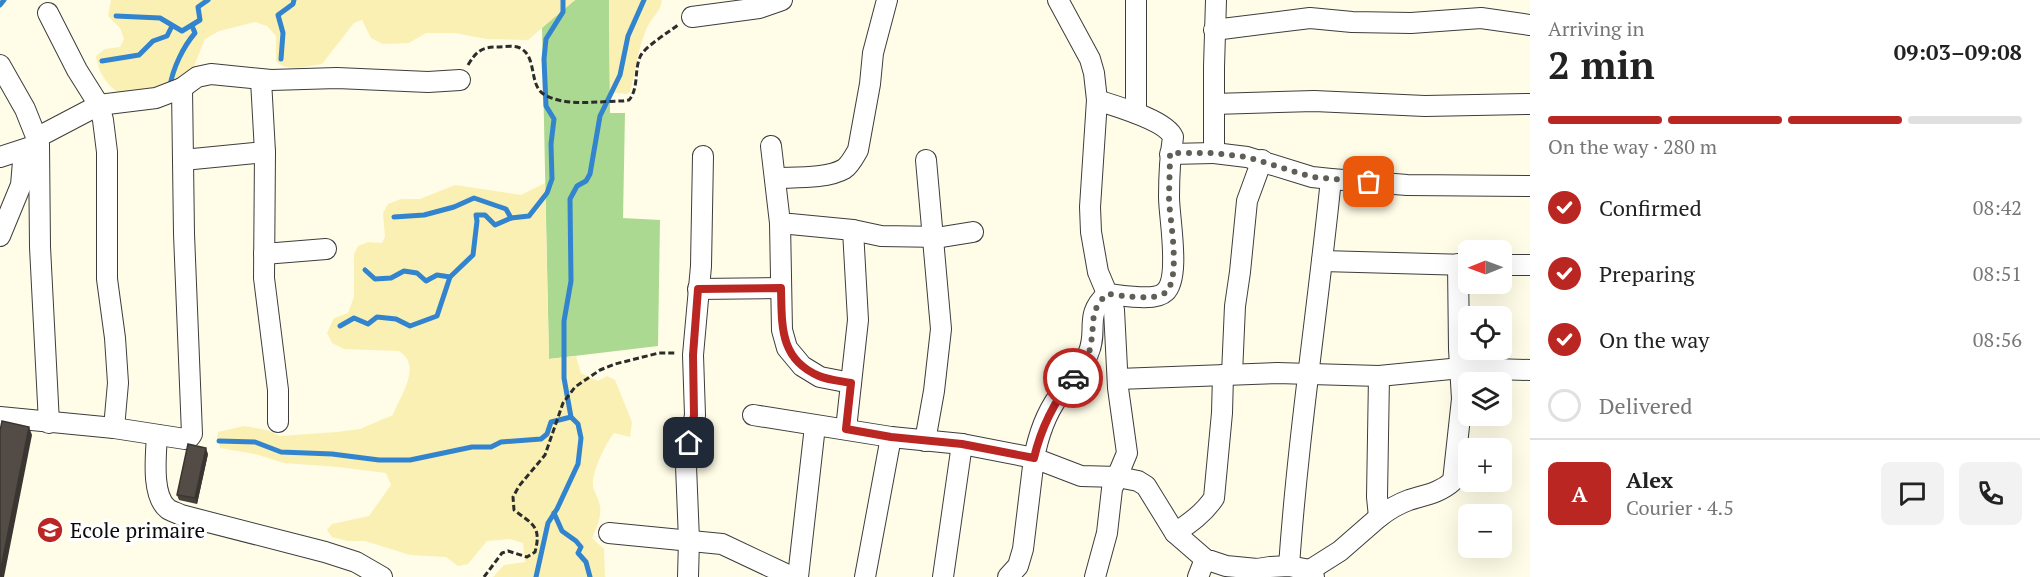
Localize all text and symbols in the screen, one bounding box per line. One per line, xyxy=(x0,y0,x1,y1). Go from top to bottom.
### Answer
text: Arriving in xyxy=(1548,15,1644,42)
text: 09:03–09:08 xyxy=(1894,37,2022,66)
text: 2 min xyxy=(1548,38,1655,90)
text: On the way · 280 m xyxy=(1548,133,1717,160)
pin xyxy=(1343,156,1394,207)
icon: bag xyxy=(1352,165,1385,198)
icon: check xyxy=(1548,191,1581,224)
text: Confirmed xyxy=(1599,193,1702,222)
text: 08:42 xyxy=(1973,194,2022,221)
north arrow xyxy=(1458,240,1512,294)
map controls xyxy=(1458,240,1512,558)
icon: check xyxy=(1548,257,1581,290)
text: Preparing xyxy=(1599,259,1695,288)
text: 08:51 xyxy=(1973,260,2022,287)
button: locate xyxy=(1458,306,1512,360)
icon: check xyxy=(1548,323,1581,356)
text: On the way xyxy=(1599,325,1709,354)
text: 08:56 xyxy=(1973,326,2022,353)
courier xyxy=(1043,348,1103,408)
icon: car xyxy=(1057,362,1090,395)
button: layers xyxy=(1458,372,1512,426)
text: Delivered xyxy=(1599,391,1692,420)
pin xyxy=(663,417,714,468)
icon: home xyxy=(672,426,705,459)
button: + xyxy=(1458,438,1512,492)
button: chat xyxy=(1881,462,1944,525)
button: phone xyxy=(1959,462,2022,525)
text: Alex xyxy=(1626,465,1673,494)
text: A xyxy=(1571,479,1588,508)
text: Courier · 4.5 xyxy=(1626,494,1734,521)
button: − xyxy=(1458,504,1512,558)
school or university icon: Ecole primaire xyxy=(35,515,65,545)
place label: Ecole primaire xyxy=(70,516,205,544)

